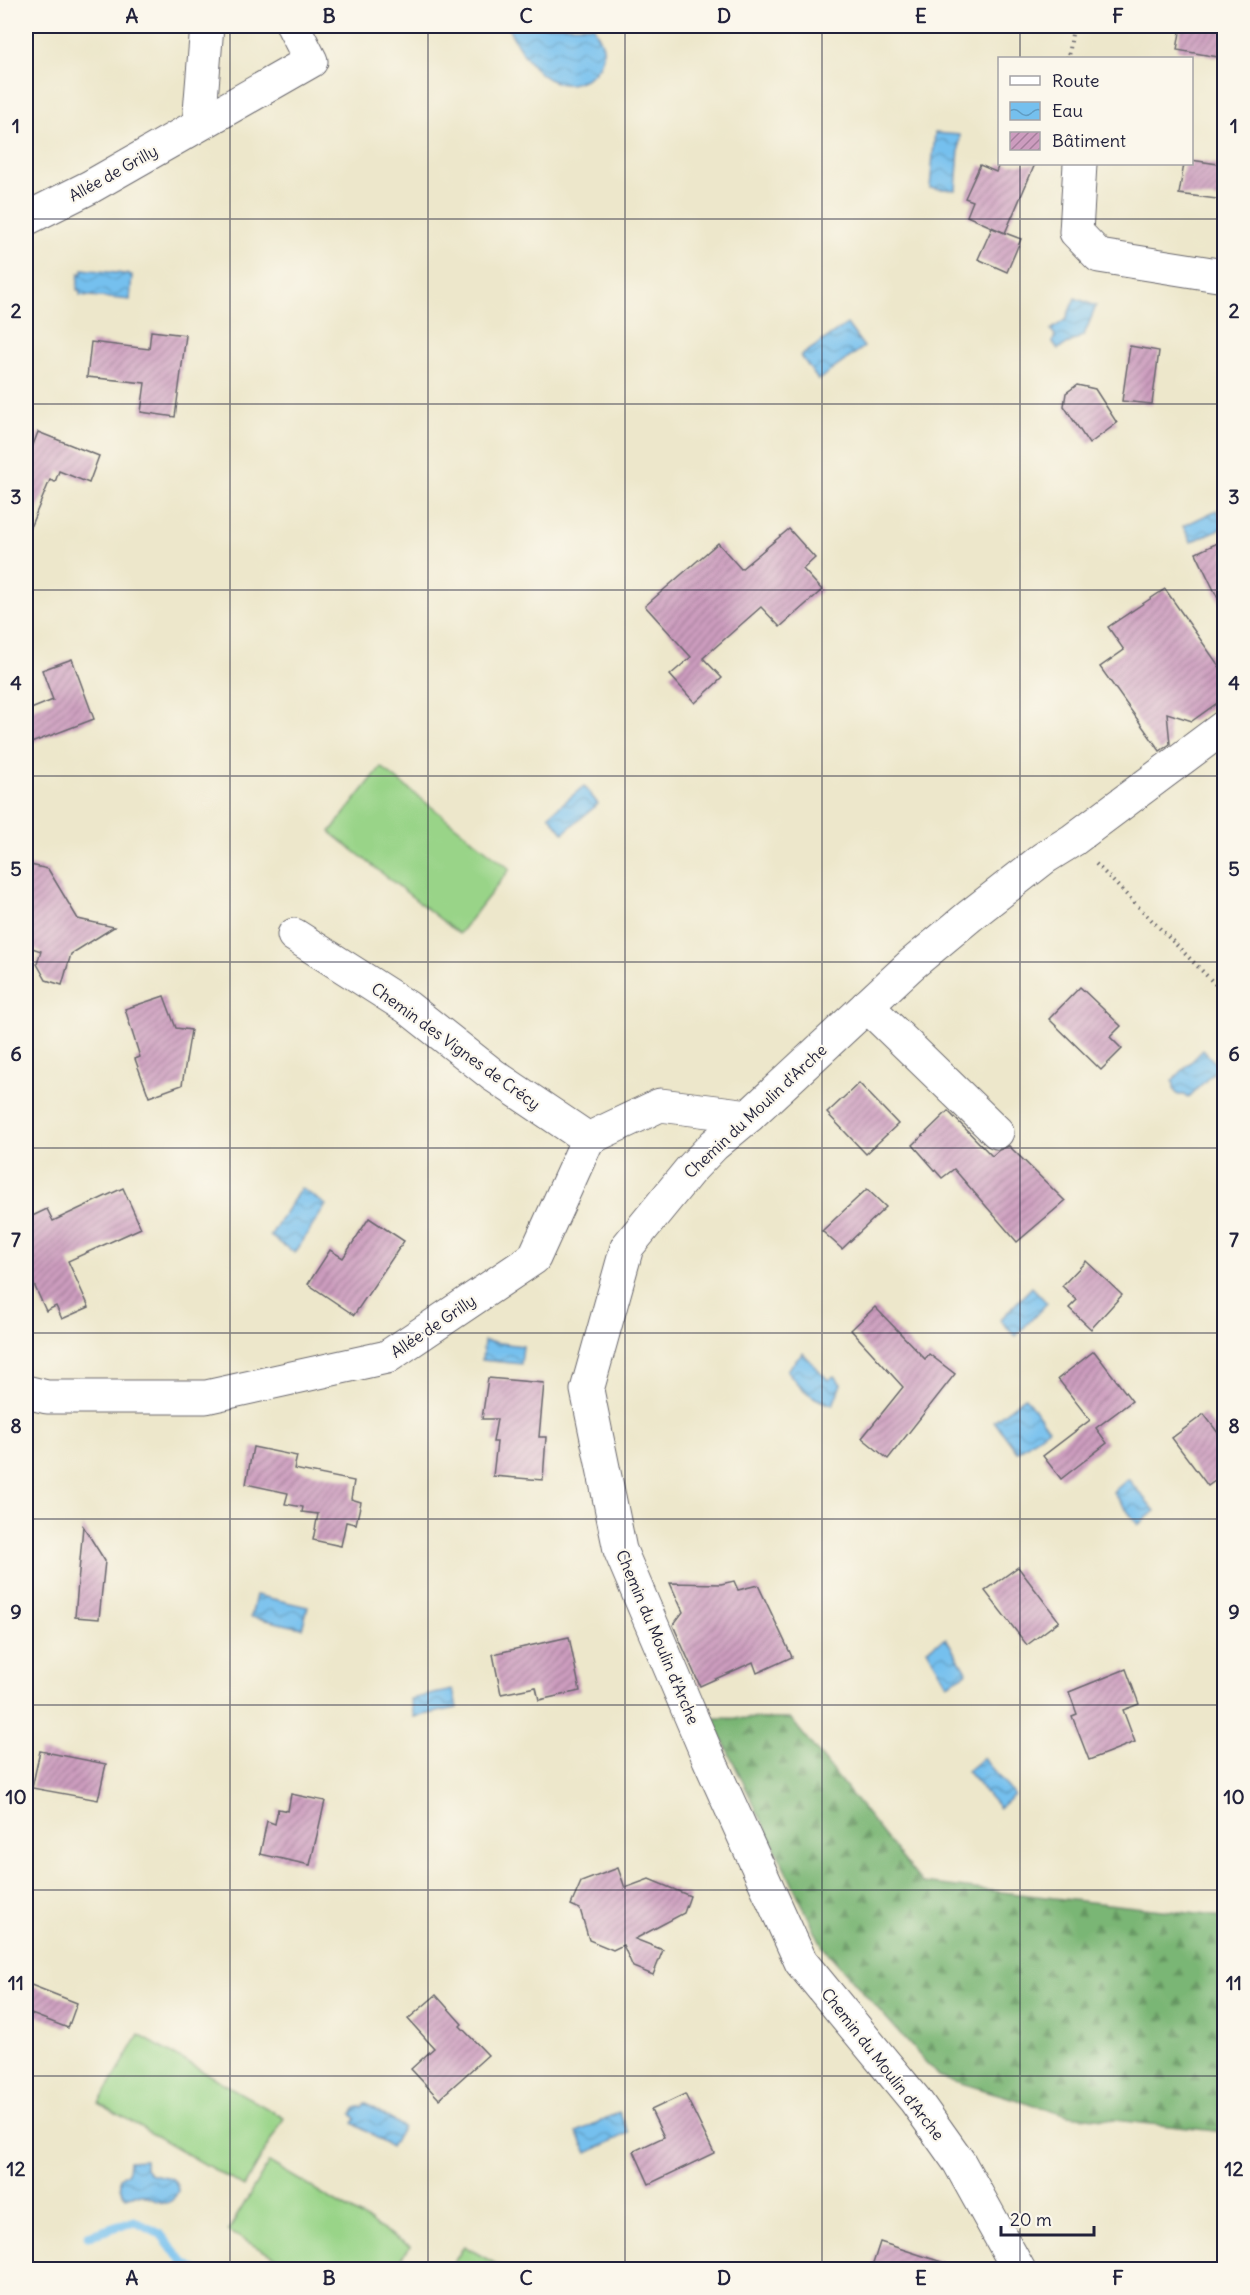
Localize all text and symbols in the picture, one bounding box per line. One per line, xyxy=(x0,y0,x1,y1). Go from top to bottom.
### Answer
text: A xyxy=(126,3,139,28)
text: B xyxy=(322,3,336,28)
text: C xyxy=(519,3,533,28)
text: D xyxy=(717,3,731,28)
text: E xyxy=(915,3,927,28)
text: F xyxy=(1112,3,1124,28)
legend xyxy=(998,57,1193,165)
text: Route xyxy=(1052,69,1100,92)
text: Eau xyxy=(1052,99,1083,122)
text: 1 xyxy=(12,113,20,138)
text: 1 xyxy=(1230,113,1238,138)
text: Bâtiment xyxy=(1052,129,1126,152)
street label: Allée de Grilly xyxy=(65,140,161,206)
text: 2 xyxy=(11,298,22,323)
text: 2 xyxy=(1229,298,1240,323)
text: 3 xyxy=(10,484,22,509)
text: 3 xyxy=(1228,484,1240,509)
text: 4 xyxy=(10,670,22,695)
text: 4 xyxy=(1228,670,1240,695)
text: 5 xyxy=(10,856,22,881)
text: 5 xyxy=(1228,856,1240,881)
street label: Chemin des Vignes de Crécy xyxy=(368,978,544,1114)
street label: Chemin du Moulin d'Arche xyxy=(680,1040,830,1182)
text: 6 xyxy=(10,1041,22,1066)
text: 6 xyxy=(1228,1041,1240,1066)
text: 7 xyxy=(11,1227,21,1252)
text: 7 xyxy=(1229,1227,1239,1252)
street label: Allée de Grilly xyxy=(387,1290,479,1362)
text: 8 xyxy=(10,1413,22,1438)
text: 8 xyxy=(1228,1413,1240,1438)
street label: Chemin du Moulin d'Arche xyxy=(612,1547,704,1727)
text: 9 xyxy=(10,1599,22,1624)
text: 9 xyxy=(1228,1599,1240,1624)
text: 10 xyxy=(5,1784,27,1809)
text: 10 xyxy=(1223,1784,1245,1809)
text: 11 xyxy=(8,1970,24,1995)
text: 11 xyxy=(1226,1970,1242,1995)
street label: Chemin du Moulin d'Arche xyxy=(817,1984,949,2144)
text: 12 xyxy=(7,2156,25,2181)
text: 12 xyxy=(1225,2156,1243,2181)
scale bar xyxy=(1001,2199,1094,2237)
text: 20 m xyxy=(1010,2208,1052,2231)
text: A xyxy=(126,2265,139,2290)
text: B xyxy=(322,2265,336,2290)
text: C xyxy=(519,2265,533,2290)
text: D xyxy=(717,2265,731,2290)
text: E xyxy=(915,2265,927,2290)
text: F xyxy=(1112,2265,1124,2290)

